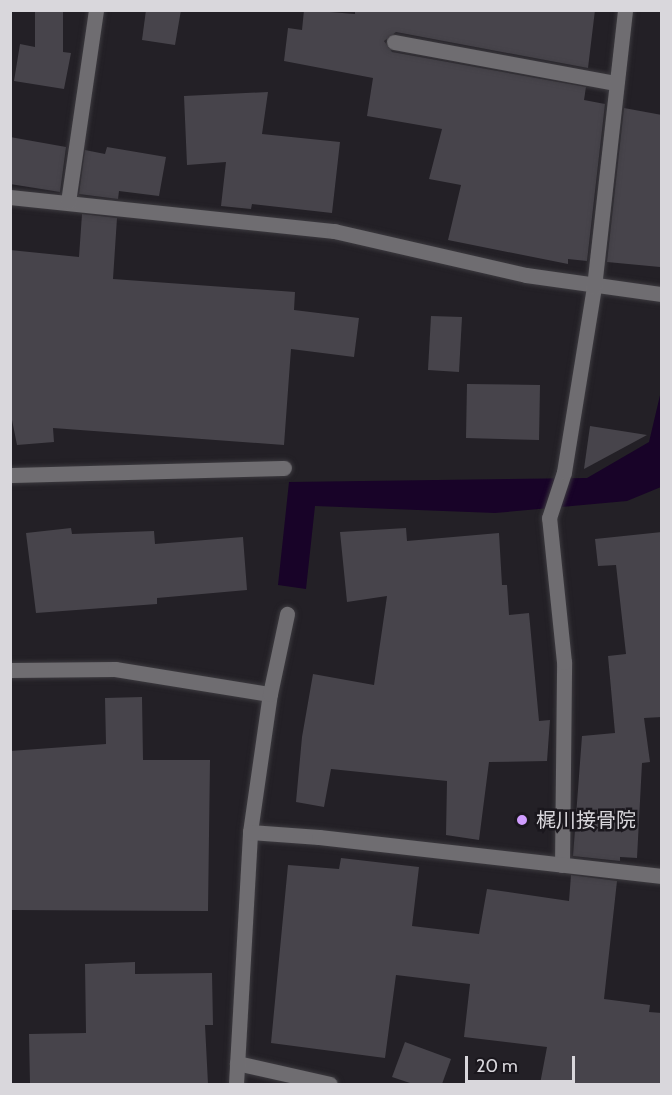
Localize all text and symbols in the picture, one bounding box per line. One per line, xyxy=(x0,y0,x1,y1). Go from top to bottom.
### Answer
place label: 梶川接骨院 xyxy=(536,808,636,832)
marker: 梶川接骨院 xyxy=(513,811,531,829)
scale bar xyxy=(468,1044,578,1082)
text: 20 m xyxy=(476,1055,518,1077)

